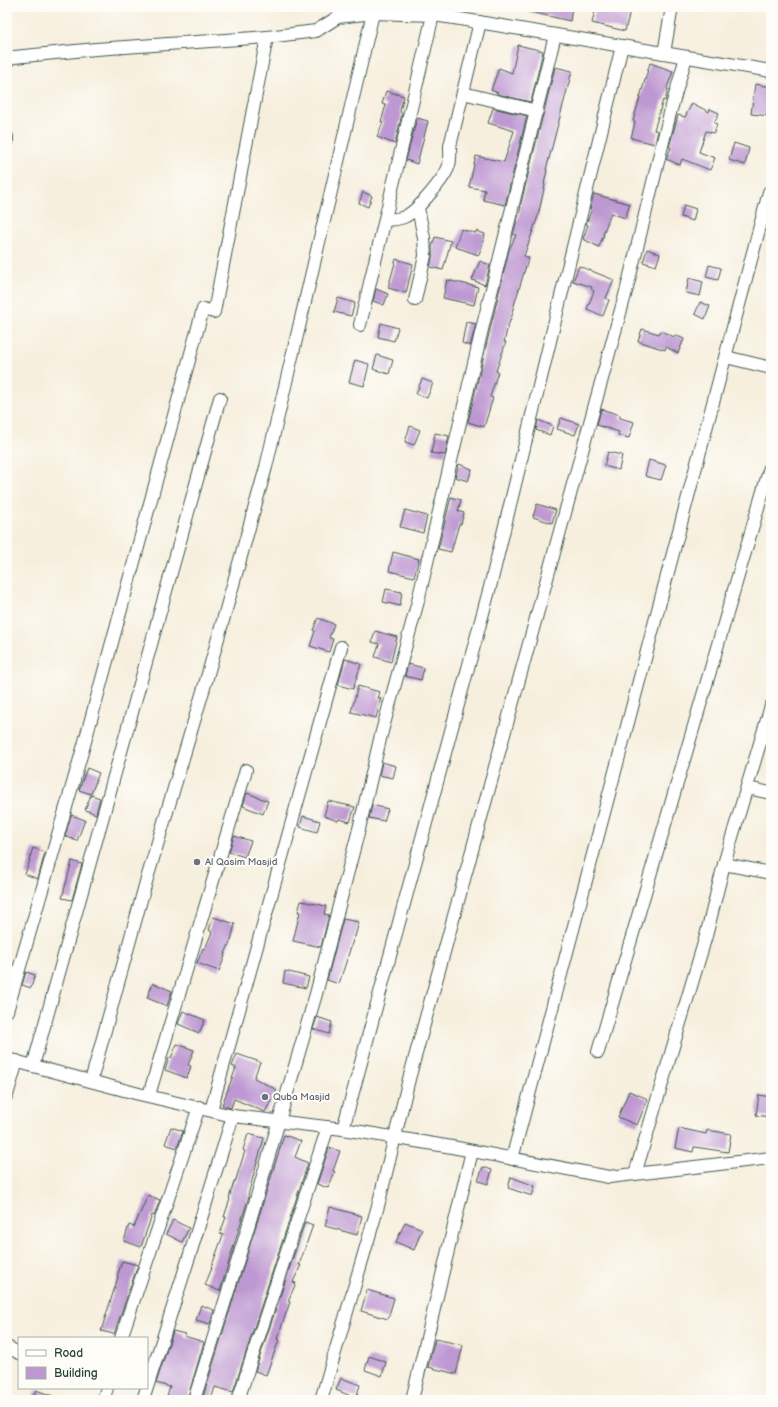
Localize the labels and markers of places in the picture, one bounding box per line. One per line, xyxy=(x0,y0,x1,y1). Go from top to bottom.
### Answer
place label: Al Qasim Masjid xyxy=(205,856,278,868)
marker: Al Qasim Masjid xyxy=(192,857,202,867)
place label: Quba Masjid xyxy=(273,1091,330,1103)
marker: Quba Masjid xyxy=(260,1092,270,1102)

